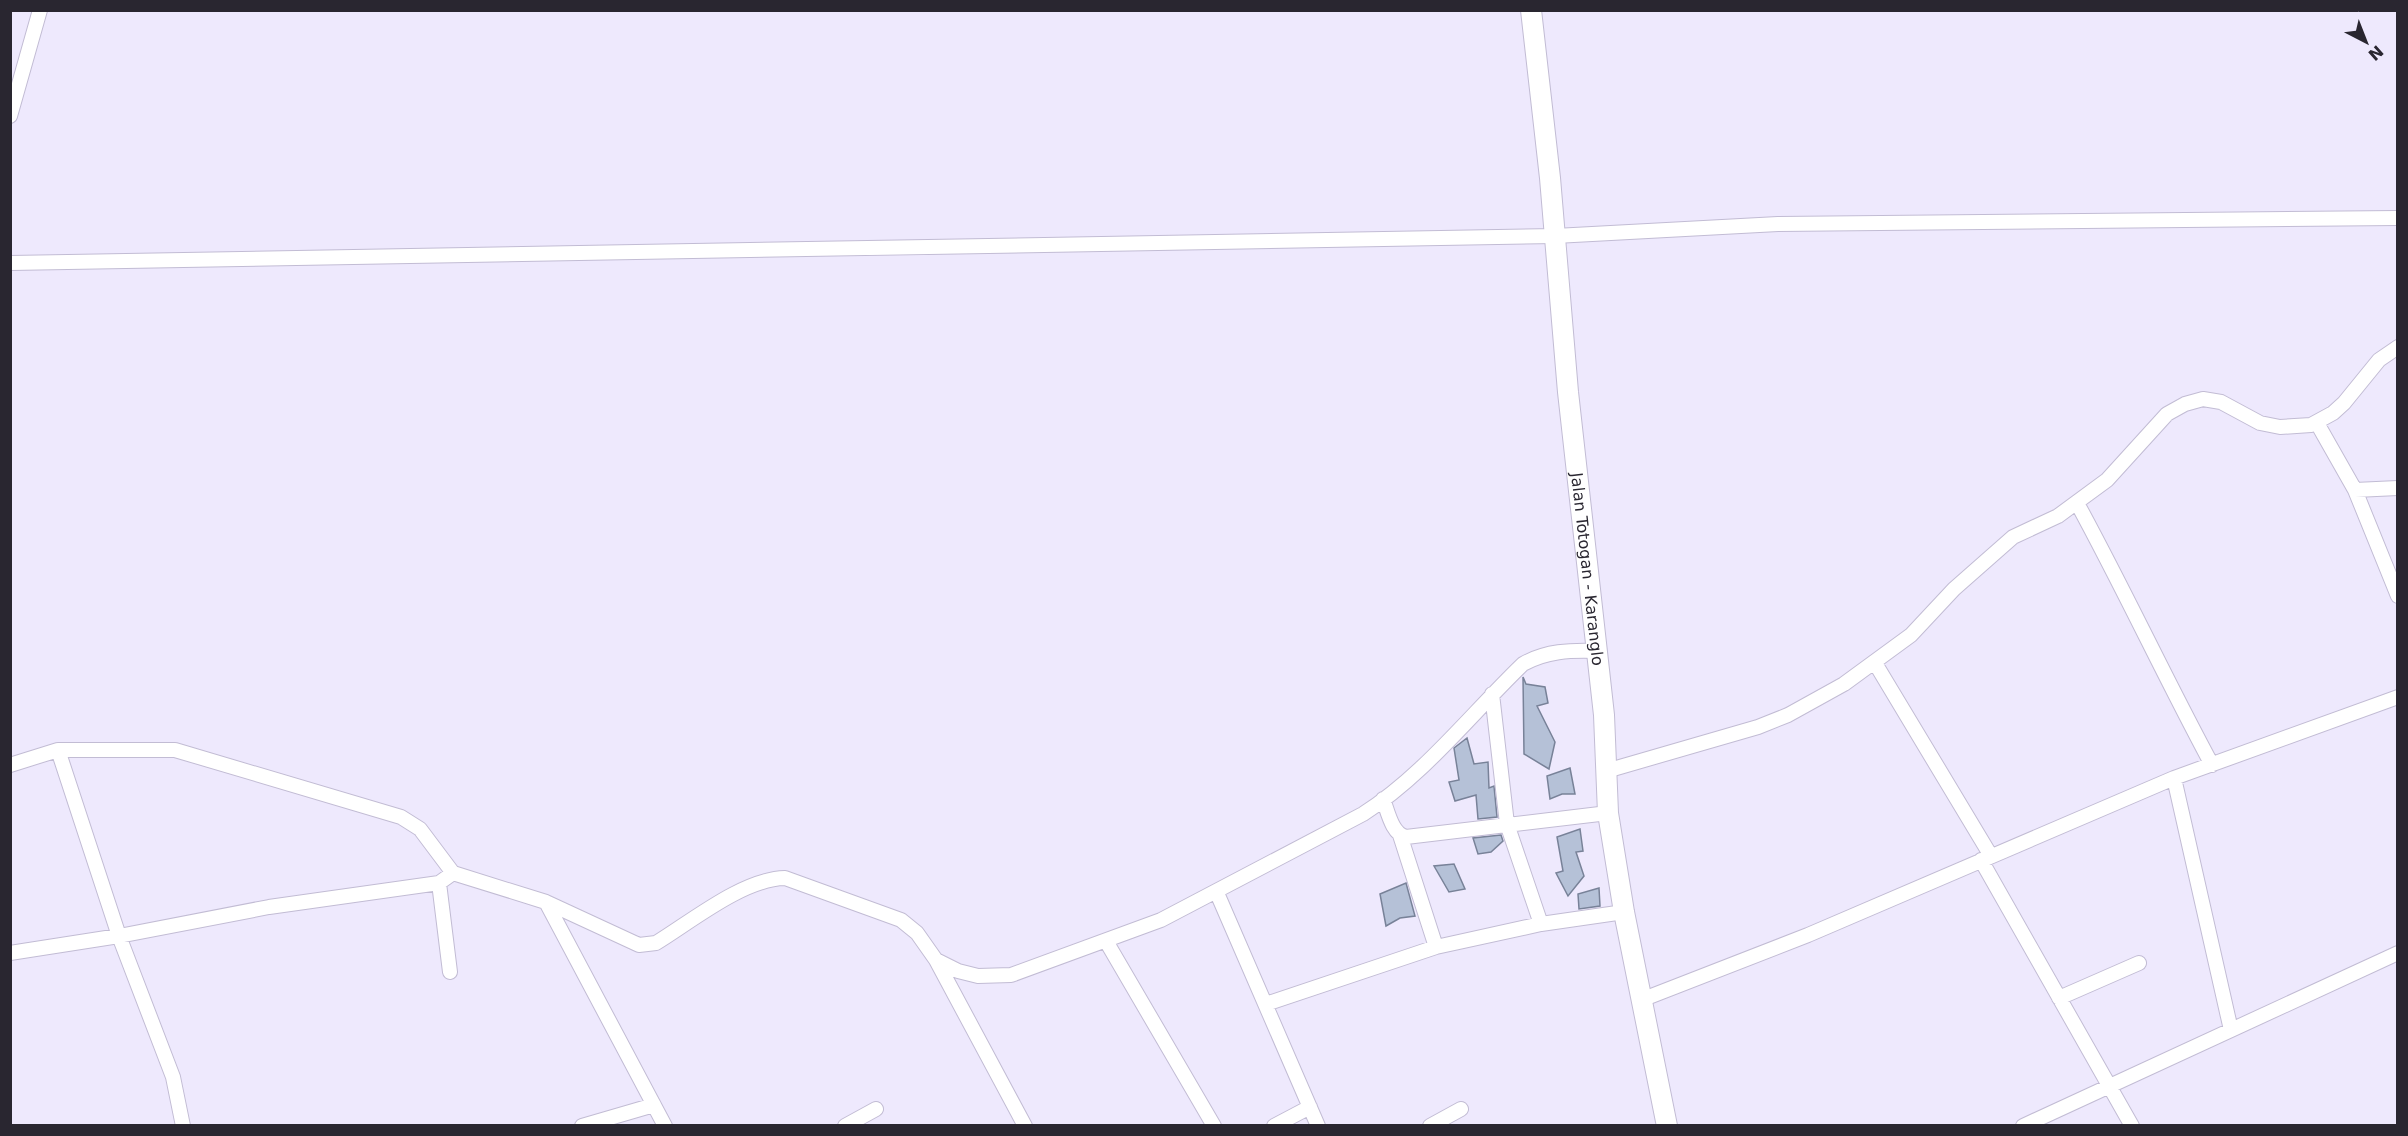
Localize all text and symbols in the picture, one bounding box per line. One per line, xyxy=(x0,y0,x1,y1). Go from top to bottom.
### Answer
north arrow xyxy=(2336,12,2396,72)
text: N xyxy=(2364,41,2387,64)
street label: Jalan Totogan - Karanglo xyxy=(1567,471,1608,667)

